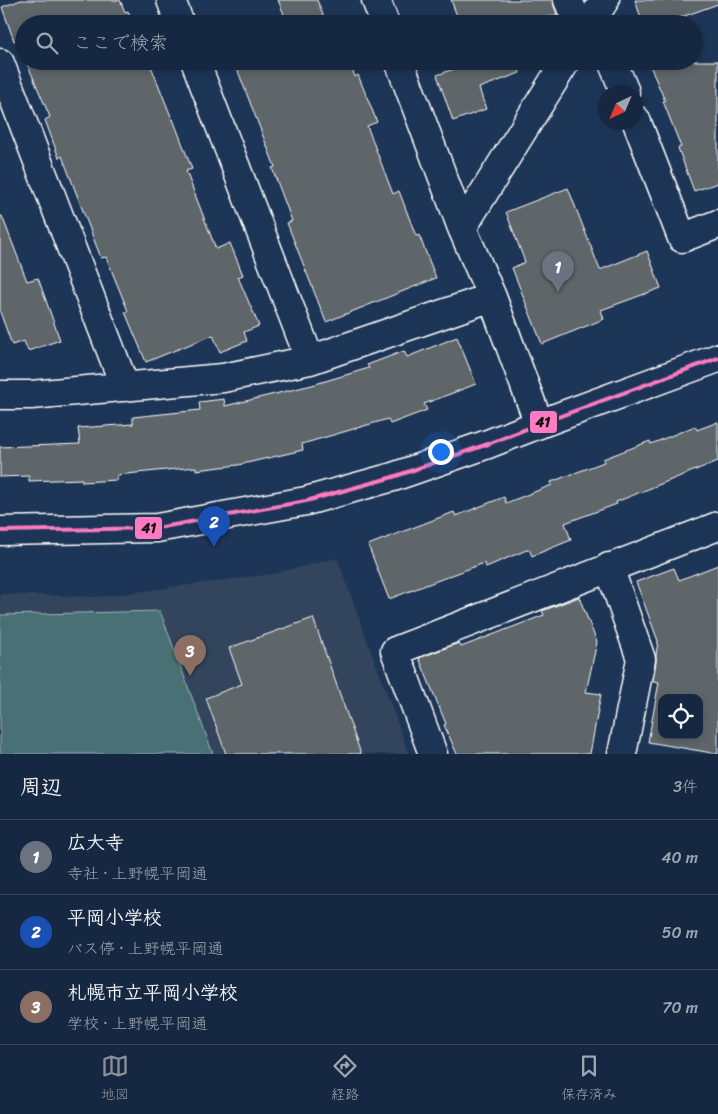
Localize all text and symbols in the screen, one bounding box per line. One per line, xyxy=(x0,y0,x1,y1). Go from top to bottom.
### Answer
search box xyxy=(15,15,703,70)
text: ここで検索 xyxy=(73,26,168,59)
icon: search xyxy=(33,29,61,57)
north arrow xyxy=(598,85,643,130)
pin: 1 xyxy=(542,251,574,292)
line badge: 41 xyxy=(529,410,558,434)
text: 41 xyxy=(535,410,550,435)
your location xyxy=(428,439,454,465)
pin: 2 xyxy=(198,506,230,547)
line badge: 41 xyxy=(134,516,163,540)
text: 41 xyxy=(141,516,156,541)
pin: 3 xyxy=(174,635,206,676)
map controls xyxy=(658,694,703,739)
button: locate xyxy=(658,694,703,739)
text: 周辺 xyxy=(20,768,62,806)
text: 3件 xyxy=(673,772,698,801)
text: 広大寺 xyxy=(67,826,124,859)
text: 1 xyxy=(33,843,39,872)
text: 40 m xyxy=(661,843,698,872)
text: 寺社 · 上野幌平岡通 xyxy=(67,859,208,888)
text: 平岡小学校 xyxy=(67,901,162,934)
text: 2 xyxy=(31,918,41,947)
text: 50 m xyxy=(662,918,698,947)
text: バス停 · 上野幌平岡通 xyxy=(67,934,224,963)
text: 札幌市立平岡小学校 xyxy=(67,976,238,1009)
text: 3 xyxy=(32,993,40,1022)
text: 70 m xyxy=(662,993,698,1022)
text: 学校 · 上野幌平岡通 xyxy=(67,1009,208,1038)
tab: 地図 xyxy=(101,1052,129,1107)
tab: 経路 xyxy=(331,1052,359,1107)
tab: 保存済み xyxy=(561,1052,617,1107)

